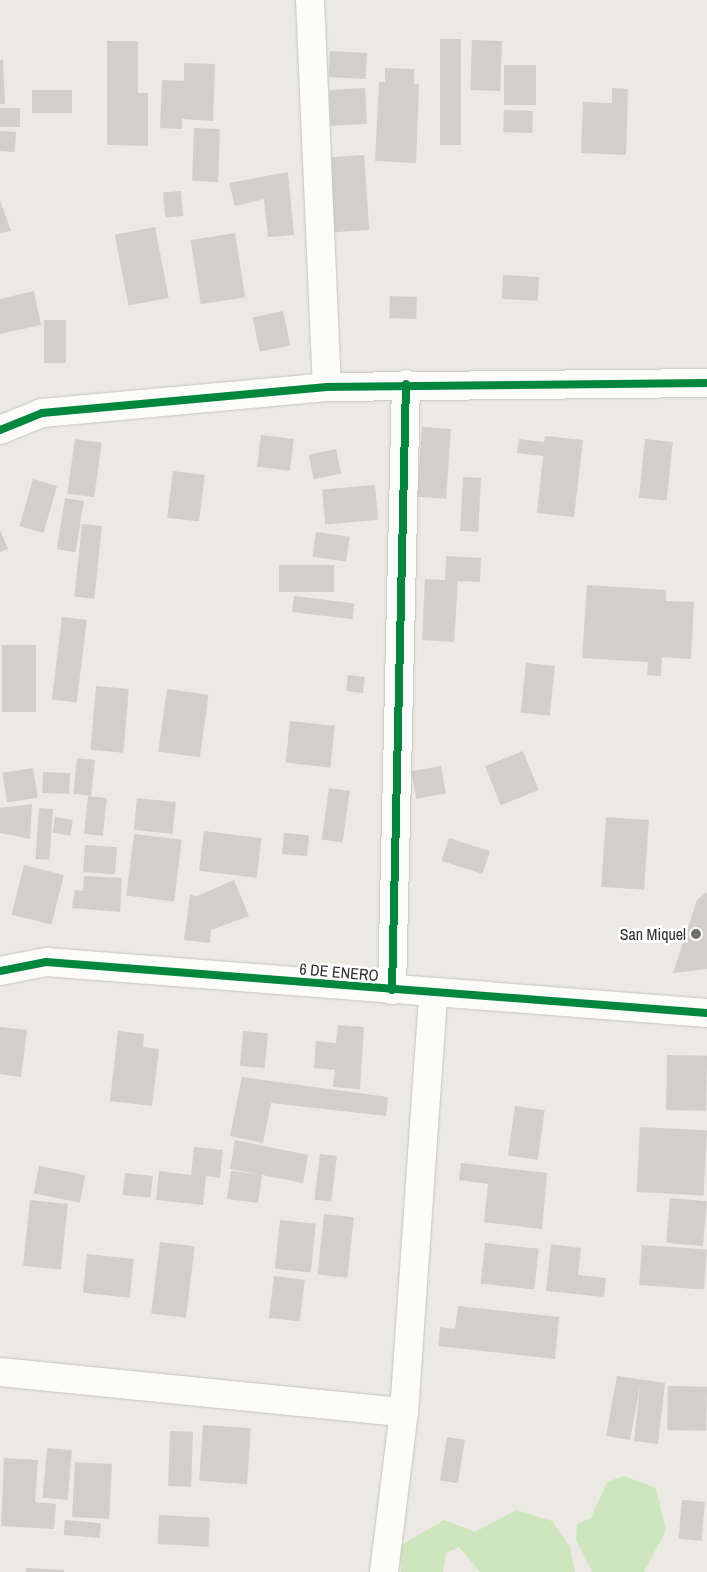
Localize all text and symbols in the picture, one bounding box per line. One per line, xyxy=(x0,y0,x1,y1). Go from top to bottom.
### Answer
place label: San Miquel xyxy=(620,924,686,944)
marker: San Miquel xyxy=(690,928,702,940)
street label: 6 DE ENERO xyxy=(299,959,379,985)

